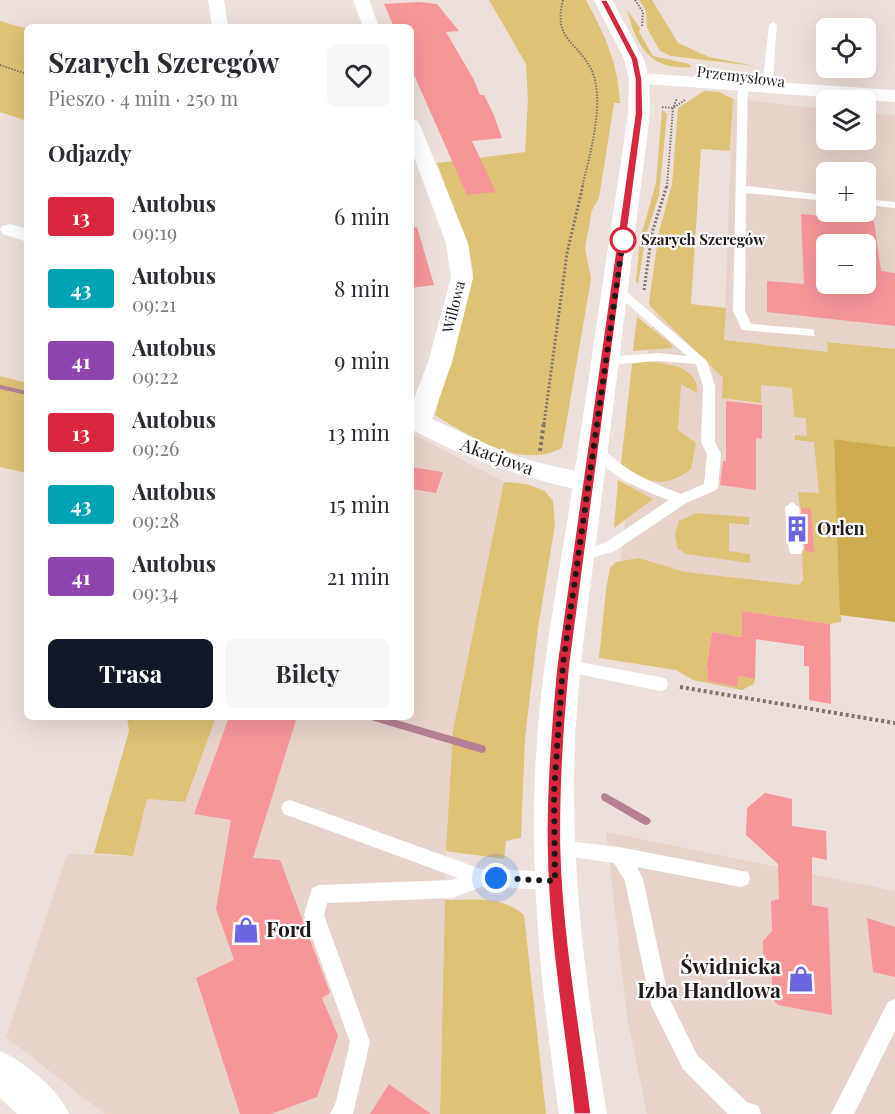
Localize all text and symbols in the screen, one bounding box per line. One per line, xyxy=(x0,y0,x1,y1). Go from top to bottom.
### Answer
map controls xyxy=(816,18,876,294)
button: locate xyxy=(816,18,876,78)
text: Szarych Szeregów xyxy=(48,43,279,80)
button: heart xyxy=(327,44,390,107)
street label: Przemysłowa xyxy=(696,61,787,91)
text: Pieszo · 4 min · 250 m xyxy=(48,84,238,111)
button: layers xyxy=(816,90,876,150)
text: Odjazdy xyxy=(48,138,132,168)
button: + xyxy=(816,162,876,222)
text: Autobus xyxy=(132,188,216,218)
text: 6 min xyxy=(334,201,390,231)
text: 13 xyxy=(72,202,90,230)
text: 09:19 xyxy=(132,218,177,245)
marker: Szarych Szeregów xyxy=(610,227,636,253)
place label: Szarych Szeregów xyxy=(641,229,765,249)
button: − xyxy=(816,234,876,294)
text: Autobus xyxy=(132,260,216,290)
text: 8 min xyxy=(334,273,390,303)
text: 43 xyxy=(71,274,91,302)
street label: Willowa xyxy=(437,278,469,336)
text: 09:21 xyxy=(132,290,176,317)
text: Autobus xyxy=(132,332,216,362)
text: 9 min xyxy=(334,345,390,375)
text: 41 xyxy=(71,346,91,374)
text: 09:22 xyxy=(132,362,179,389)
text: Autobus xyxy=(132,404,216,434)
text: 13 min xyxy=(328,417,390,447)
text: 13 xyxy=(72,418,90,446)
street label: Akacjowa xyxy=(457,431,537,480)
text: 09:26 xyxy=(132,434,179,461)
text: Autobus xyxy=(132,476,216,506)
text: 15 min xyxy=(329,489,390,519)
text: 43 xyxy=(71,490,91,518)
text: 09:28 xyxy=(132,506,179,533)
building icon: Orlen xyxy=(782,514,812,544)
place label: Orlen xyxy=(817,516,865,540)
text: Autobus xyxy=(132,548,216,578)
text: 21 min xyxy=(327,561,390,591)
text: 41 xyxy=(71,562,91,590)
text: 09:34 xyxy=(132,578,178,605)
button: Trasa xyxy=(48,639,213,708)
button: Bilety xyxy=(225,639,390,708)
your location xyxy=(481,863,511,893)
place label: Ford xyxy=(266,914,312,942)
shop icon: Ford xyxy=(231,915,261,945)
place label: Świdnicka Izba Handlowa xyxy=(637,951,781,1003)
shop icon: Świdnicka Izba Handlowa xyxy=(786,964,816,994)

